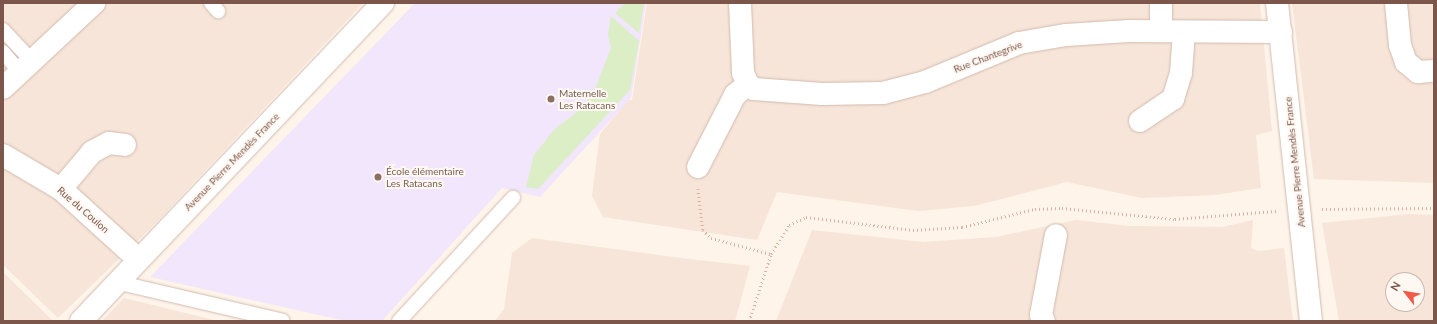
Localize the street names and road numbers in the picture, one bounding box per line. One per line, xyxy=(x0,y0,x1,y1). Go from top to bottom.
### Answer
street label: Rue Chantegrive xyxy=(952,38,1024,76)
street label: Avenue Pierre Mendès France xyxy=(1282,96,1308,228)
street label: Avenue Pierre Mendès France xyxy=(182,111,282,213)
street label: Rue du Coulon xyxy=(55,184,111,236)

